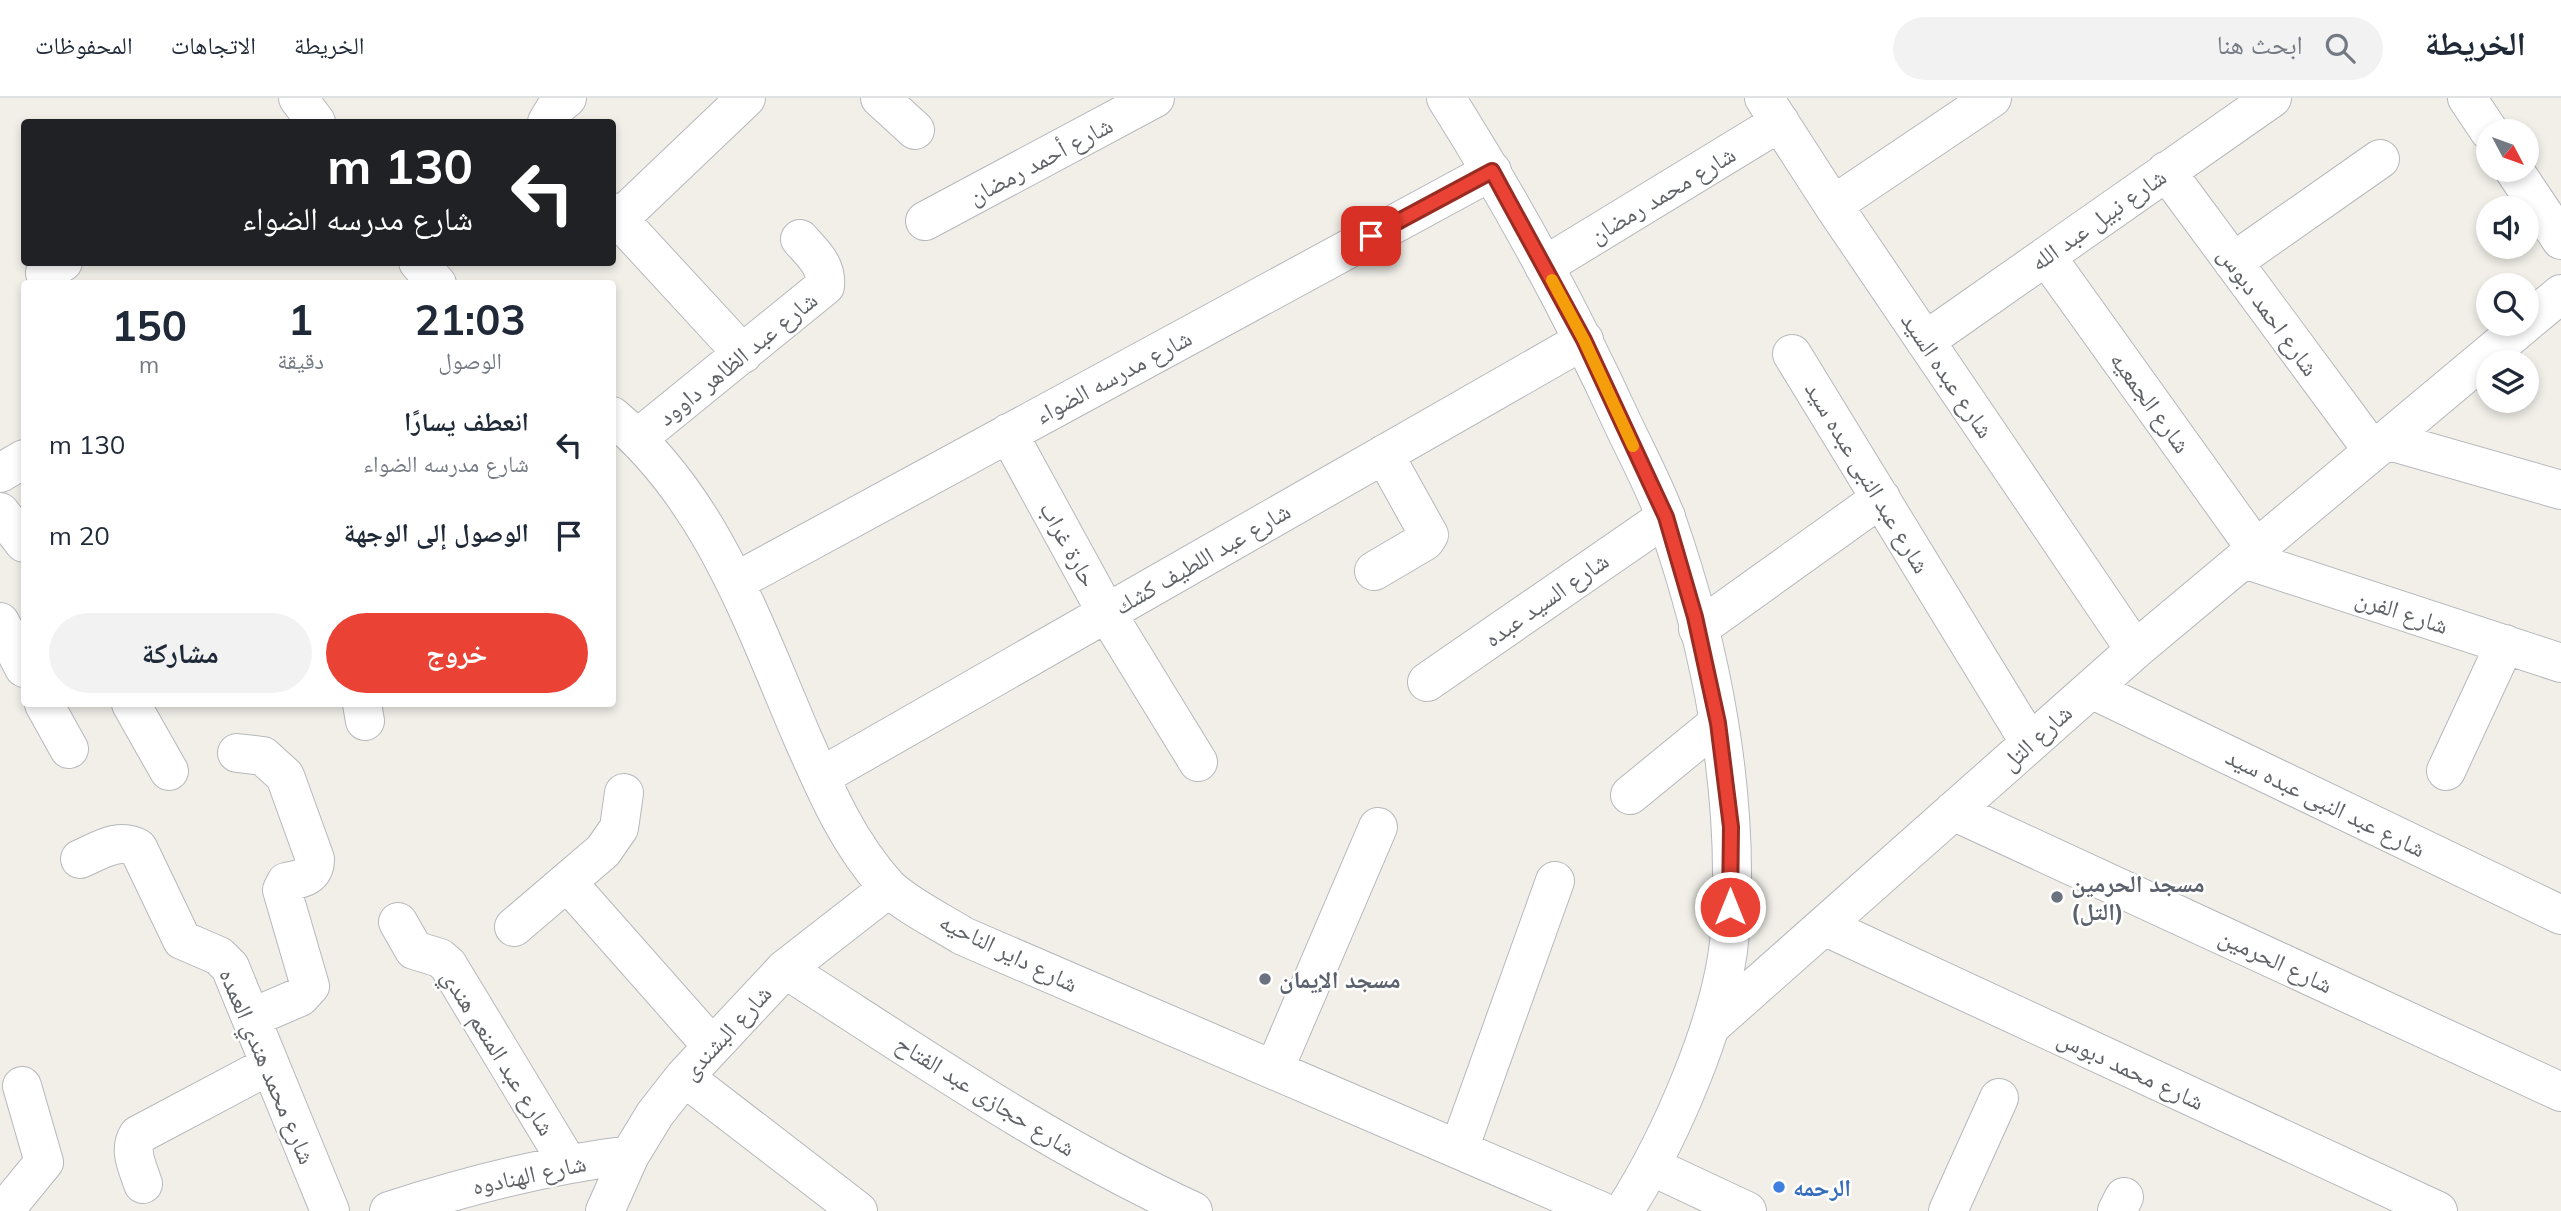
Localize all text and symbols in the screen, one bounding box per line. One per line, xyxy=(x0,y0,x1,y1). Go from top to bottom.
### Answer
search box xyxy=(1893,17,2383,80)
text: الخريطة xyxy=(2425,22,2526,63)
text: ابحث هنا xyxy=(2217,28,2303,61)
icon: search xyxy=(2321,29,2359,67)
text: المحفوظات xyxy=(35,30,133,60)
text: الاتجاهات xyxy=(171,30,256,60)
text: الخريطة xyxy=(294,30,365,60)
street label: شارع أحمد رمضان xyxy=(963,109,1118,212)
north arrow xyxy=(2476,119,2539,182)
map controls xyxy=(2476,119,2539,413)
text: 130 m xyxy=(327,135,473,196)
street label: شارع محمد رمضان xyxy=(1583,139,1741,250)
icon: left xyxy=(497,147,588,238)
street label: شارع نبيل عبد الله xyxy=(2024,161,2172,278)
button: sound xyxy=(2476,196,2539,259)
text: شارع مدرسه الضواء xyxy=(242,198,473,238)
pin xyxy=(1341,206,1401,266)
icon: arrive xyxy=(1352,217,1390,255)
street label: شارع احمد دبوس xyxy=(2211,240,2326,382)
button: search xyxy=(2476,273,2539,336)
street label: شارع عبد الظاهر داوود xyxy=(651,284,824,432)
text: 1 xyxy=(288,293,313,346)
text: 21:03 xyxy=(414,293,526,346)
text: 150 xyxy=(111,299,187,352)
street label: شارع عبده السيد xyxy=(1894,306,2001,444)
street label: شارع مدرسه الضواء xyxy=(1029,322,1197,431)
street label: شارع الجمعيه xyxy=(2103,345,2198,459)
text: دقيقة xyxy=(277,346,324,375)
text: الوصول xyxy=(438,346,502,375)
text: m xyxy=(139,350,159,379)
button: layers xyxy=(2476,350,2539,413)
street label: شارع عبد النبى عبده سيد xyxy=(1798,376,1937,579)
text: انعطف يسارًا xyxy=(404,405,529,438)
icon: left xyxy=(550,426,588,464)
text: 130 m xyxy=(49,428,125,461)
text: شارع مدرسه الضواء xyxy=(363,449,529,478)
street label: شارع عبد اللطيف كشك xyxy=(1109,495,1296,621)
street label: حارة غراب xyxy=(1033,496,1105,592)
text: الوصول إلى الوجهة xyxy=(344,516,529,549)
icon: arrive xyxy=(550,517,588,555)
text: 20 m xyxy=(49,519,110,552)
street label: شارع السيد عبده xyxy=(1478,545,1615,654)
street label: شارع الفرن xyxy=(2352,582,2452,641)
button: مشاركة xyxy=(49,613,312,693)
button: خروج xyxy=(326,613,588,693)
street label: شارع التل xyxy=(1994,697,2078,778)
street label: شارع عبد النبى عبده سيد xyxy=(2221,741,2431,864)
place label: مسجد الحرمين (التل) xyxy=(2071,868,2205,926)
position arrow xyxy=(1693,870,1767,944)
marker: مسجد الحرمين (التل) xyxy=(2049,889,2065,905)
street label: شارع داير الناحيه xyxy=(934,906,1083,999)
street label: شارع الحرمين xyxy=(2214,921,2338,1000)
street label: شارع عبد المنعم هندي xyxy=(431,963,562,1143)
street label: شارع محمد هندي العمده xyxy=(209,964,323,1170)
place label: مسجد الإيمان xyxy=(1279,964,1401,994)
marker: مسجد الإيمان xyxy=(1257,971,1273,987)
street label: شارع البشندى xyxy=(675,978,778,1086)
street label: شارع محمد دبوس xyxy=(2052,1022,2209,1117)
street label: شارع حجازى عبد الفتاح xyxy=(890,1028,1081,1163)
street label: شارع الهنادوه xyxy=(469,1147,589,1202)
place label: الرحمه xyxy=(1793,1172,1851,1202)
marker: الرحمه xyxy=(1771,1179,1787,1195)

